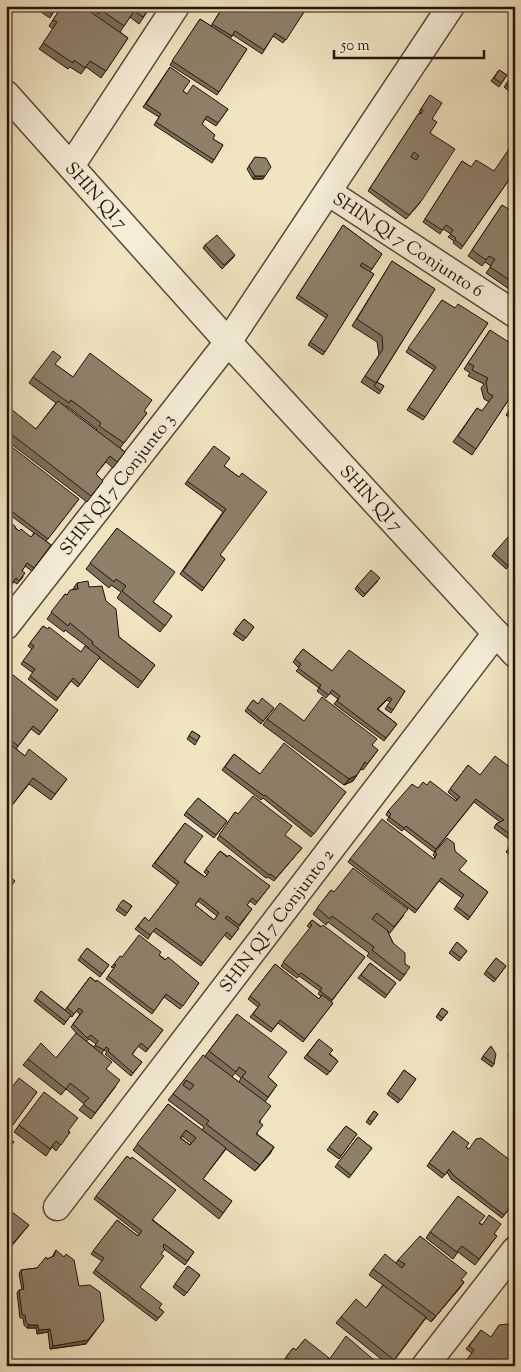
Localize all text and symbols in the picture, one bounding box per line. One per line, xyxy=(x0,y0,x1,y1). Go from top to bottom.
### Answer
scale bar xyxy=(334,28,484,60)
text: 50 m xyxy=(340,36,370,57)
street label: SHIN QI 7 xyxy=(58,157,133,236)
street label: SHIN QI 7 Conjunto 6 xyxy=(327,187,488,305)
street label: SHIN QI 7 Conjunto 3 xyxy=(55,409,182,562)
street label: SHIN QI 7 xyxy=(332,460,408,539)
street label: SHIN QI 7 Conjunto 2 xyxy=(214,844,342,999)

